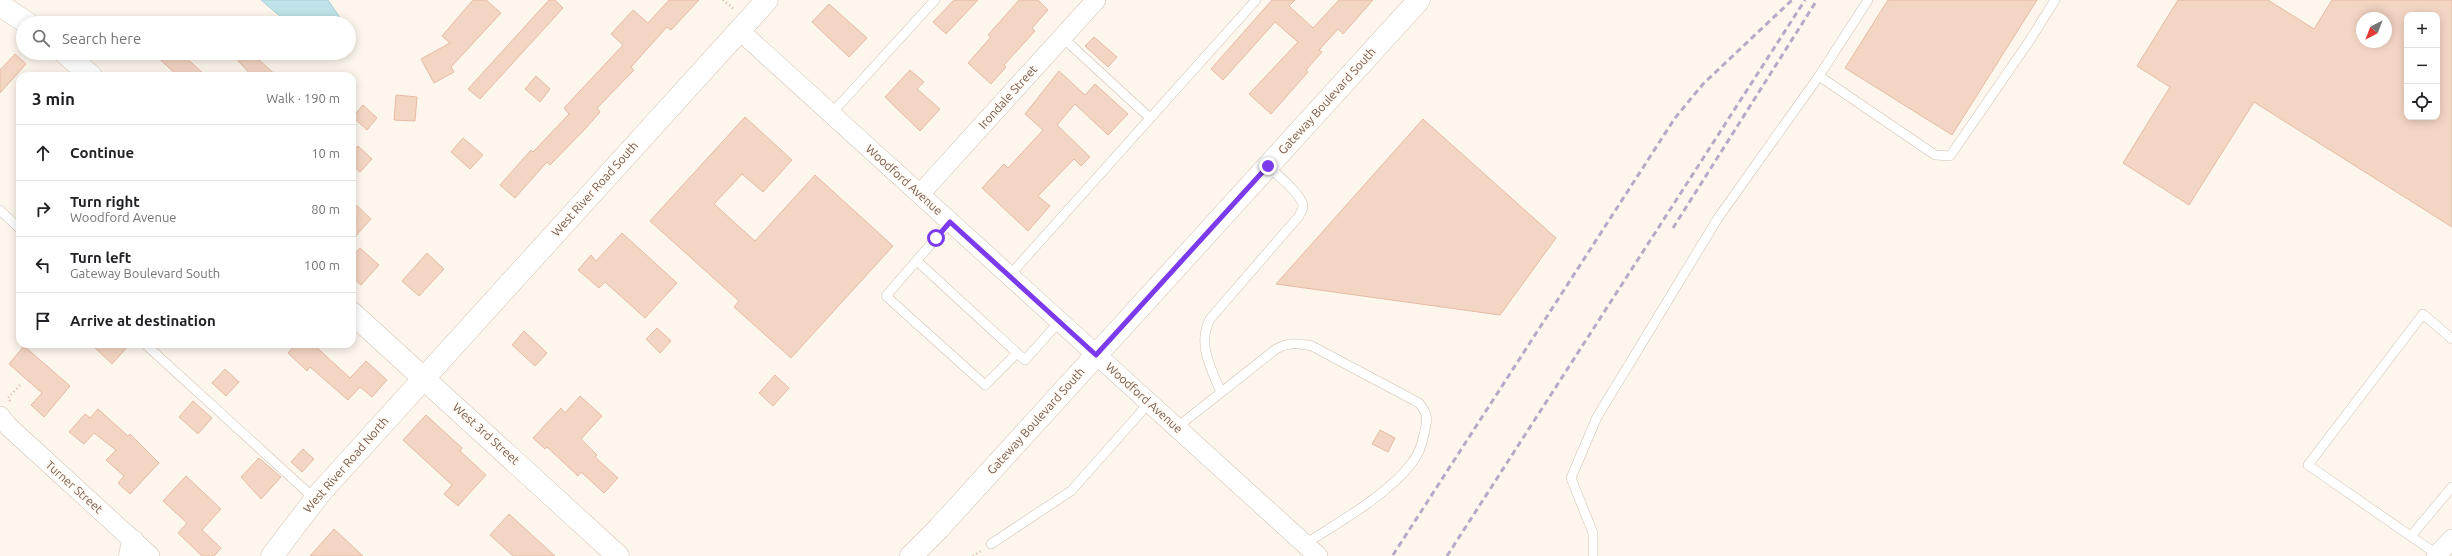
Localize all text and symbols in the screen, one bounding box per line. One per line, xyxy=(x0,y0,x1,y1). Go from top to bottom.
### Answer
north arrow xyxy=(2356,12,2392,48)
map controls xyxy=(2404,12,2440,120)
button: + xyxy=(2404,12,2440,48)
search box xyxy=(16,16,356,60)
icon: search xyxy=(30,27,52,49)
text: Search here xyxy=(62,30,141,47)
street label: Gateway Boulevard South xyxy=(1275,45,1378,157)
button: − xyxy=(2404,48,2440,84)
street label: Irondale Street xyxy=(976,62,1040,131)
button: locate xyxy=(2404,84,2440,120)
text: 3 min xyxy=(32,89,75,108)
text: Walk · 190 m xyxy=(266,91,340,105)
street label: West River Road South xyxy=(549,139,640,239)
icon: ahead xyxy=(32,142,54,164)
street label: Woodford Avenue xyxy=(863,142,945,217)
text: Continue xyxy=(70,144,134,161)
text: 10 m xyxy=(311,146,340,160)
route end xyxy=(1259,157,1277,175)
text: Turn right xyxy=(70,193,140,210)
icon: right xyxy=(32,198,54,220)
text: 80 m xyxy=(311,202,340,216)
text: Woodford Avenue xyxy=(70,210,176,224)
route start xyxy=(927,229,945,247)
text: Turn left xyxy=(70,249,131,266)
icon: left xyxy=(32,254,54,276)
text: 100 m xyxy=(304,258,340,272)
text: Gateway Boulevard South xyxy=(70,266,220,280)
icon: arrive xyxy=(32,310,54,332)
text: Arrive at destination xyxy=(70,312,216,329)
street label: Woodford Avenue xyxy=(1103,360,1185,435)
street label: Gateway Boulevard South xyxy=(984,365,1087,477)
street label: West 3rd Street xyxy=(450,400,522,467)
street label: West River Road North xyxy=(301,414,391,515)
street label: Turner Street xyxy=(43,458,106,516)

